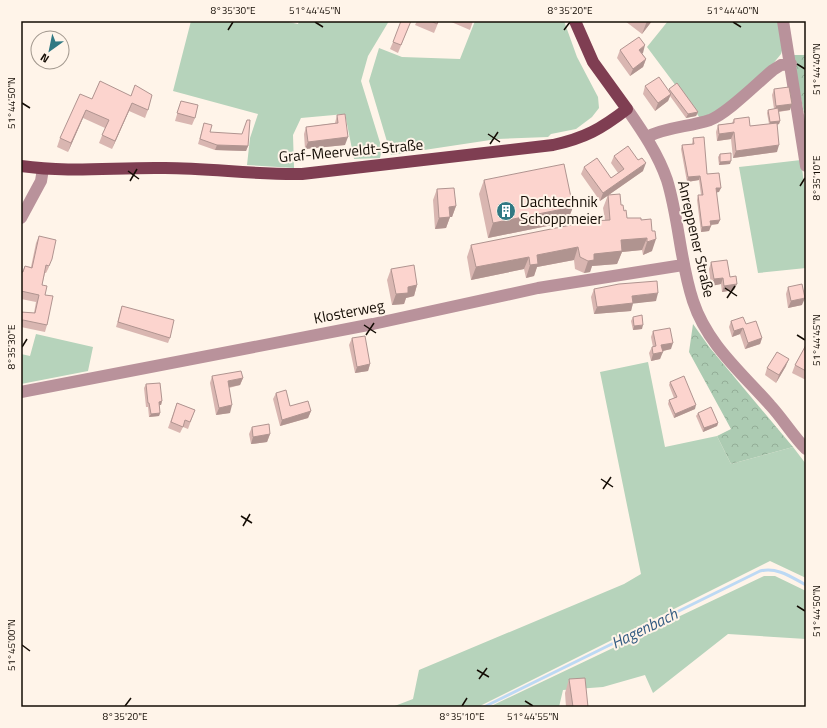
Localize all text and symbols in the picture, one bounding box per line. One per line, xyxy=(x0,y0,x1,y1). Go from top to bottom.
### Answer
text: 8°35'30"E xyxy=(211,3,256,18)
text: 51°44'45"N xyxy=(289,3,341,18)
text: 8°35'20"E xyxy=(548,3,593,18)
text: 51°44'40"N xyxy=(707,3,759,18)
north arrow xyxy=(30,30,70,70)
text: 51°44'40"N xyxy=(809,43,824,95)
text: N xyxy=(37,50,52,67)
text: 51°44'50"N xyxy=(4,77,19,129)
street label: Graf-Meerveldt-Straße xyxy=(278,133,424,168)
text: 8°35'10"E xyxy=(809,155,824,200)
street label: Anreppener Straße xyxy=(672,178,721,300)
place label: Dachtechnik Schoppmeier xyxy=(520,190,603,230)
building icon: Dachtechnik Schoppmeier xyxy=(495,200,517,222)
street label: Klosterweg xyxy=(312,293,387,330)
text: 51°44'45"N xyxy=(809,314,824,366)
text: 8°35'30"E xyxy=(4,324,19,369)
text: 51°44'50"N xyxy=(809,585,824,637)
water label: Hagenbach xyxy=(607,601,682,654)
text: 51°45'00"N xyxy=(4,619,19,671)
text: 8°35'20"E xyxy=(103,709,148,724)
text: 8°35'10"E xyxy=(440,709,485,724)
text: 51°44'55"N xyxy=(507,709,559,724)

